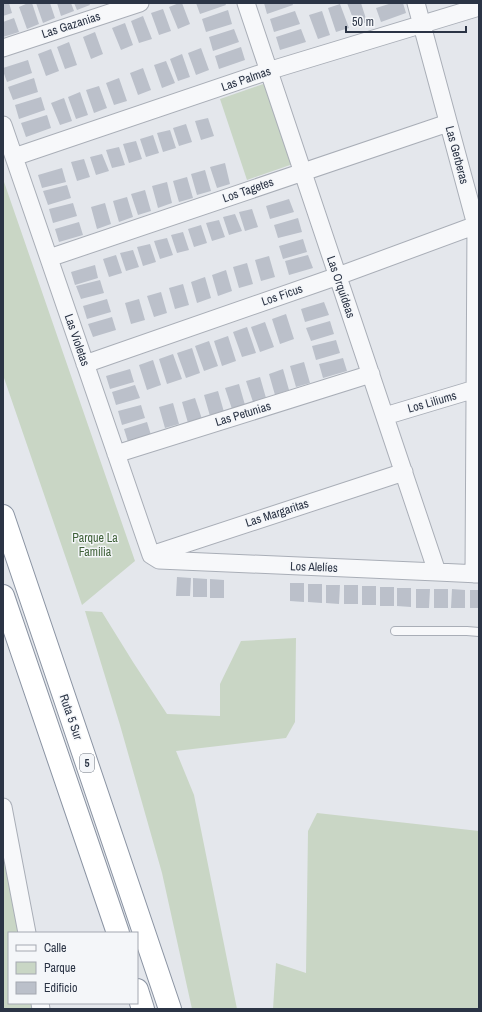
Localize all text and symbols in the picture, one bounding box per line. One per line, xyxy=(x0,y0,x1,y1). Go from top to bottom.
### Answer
street label: Las Gazanias xyxy=(40,8,102,42)
scale bar xyxy=(346,8,466,34)
text: 50 m xyxy=(352,14,374,30)
street label: Las Palmas xyxy=(219,63,273,95)
street label: Las Gerberas xyxy=(442,124,472,186)
street label: Los Tagetes xyxy=(220,174,276,206)
street label: Las Orquídeas xyxy=(323,254,359,320)
street label: Los Ficus xyxy=(259,280,305,310)
street label: Las Violetas xyxy=(61,312,93,368)
street label: Los Liliums xyxy=(406,387,458,417)
street label: Las Petunias xyxy=(213,398,273,430)
street label: Las Margaritas xyxy=(243,495,311,531)
park label: Parque La Familia xyxy=(72,530,118,560)
street label: Los Alelíes xyxy=(290,558,338,576)
street label: Ruta 5 Sur xyxy=(56,692,86,743)
road number: 5 xyxy=(80,754,94,772)
legend xyxy=(8,932,138,1004)
text: Calle xyxy=(44,940,66,956)
text: Parque xyxy=(44,960,76,976)
text: Edificio xyxy=(44,980,77,996)

